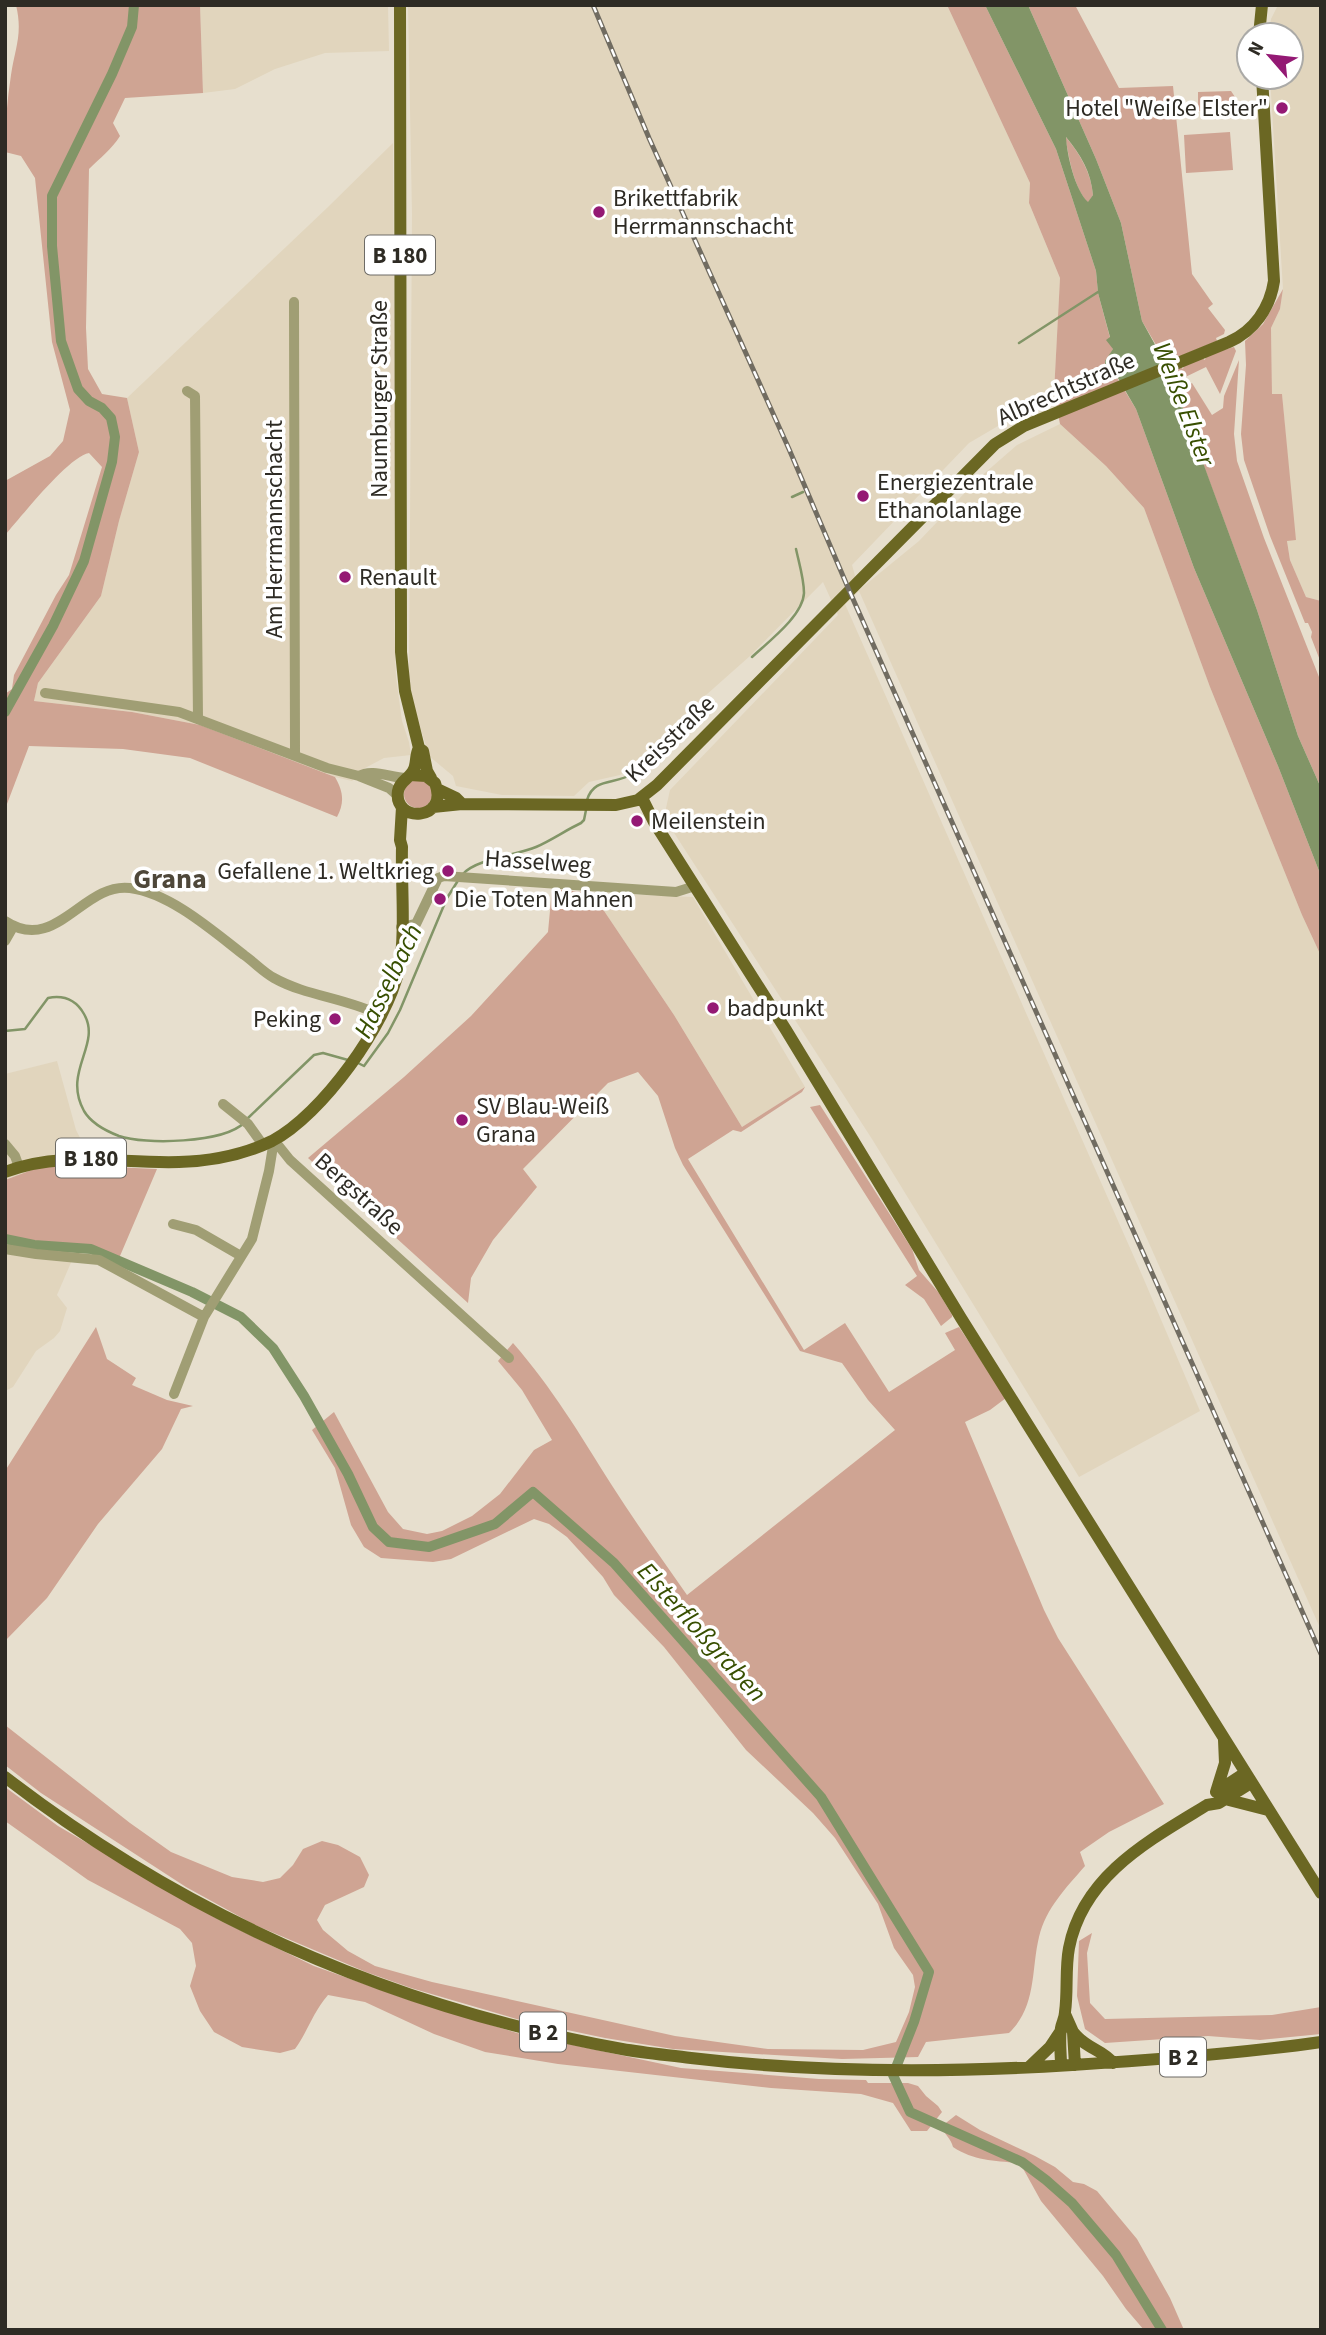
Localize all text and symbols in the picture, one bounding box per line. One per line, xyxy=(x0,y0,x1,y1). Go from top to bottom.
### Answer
north arrow xyxy=(1235,21,1305,91)
text: N xyxy=(1241,37,1271,61)
place label: Hotel "Weiße Elster" xyxy=(1065,91,1268,126)
marker: Hotel "Weiße Elster" xyxy=(1274,100,1290,116)
place label: Brikettfabrik Herrmannschacht xyxy=(613,181,794,244)
marker: Brikettfabrik Herrmannschacht xyxy=(591,204,607,220)
road number: B 180 xyxy=(365,236,435,274)
street label: Naumburger Straße xyxy=(362,300,397,498)
water label: Weiße Elster xyxy=(1143,337,1225,472)
street label: Albrechtstraße xyxy=(991,343,1141,435)
street label: Am Herrmannschacht xyxy=(257,420,292,638)
place label: Energiezentrale Ethanolanlage xyxy=(877,465,1034,528)
marker: Energiezentrale Ethanolanlage xyxy=(855,488,871,504)
place label: Renault xyxy=(359,560,437,595)
marker: Renault xyxy=(337,569,353,585)
street label: Kreisstraße xyxy=(617,687,723,791)
place label: Meilenstein xyxy=(651,804,766,839)
marker: Meilenstein xyxy=(629,813,645,829)
street label: Hasselweg xyxy=(484,841,592,883)
place label: Gefallene 1. Weltkrieg xyxy=(217,854,434,889)
district label: Grana xyxy=(133,859,207,899)
marker: Gefallene 1. Weltkrieg xyxy=(440,863,456,879)
place label: Die Toten Mahnen xyxy=(454,882,634,917)
marker: Die Toten Mahnen xyxy=(432,891,448,907)
water label: Hasselbach xyxy=(344,918,432,1044)
place label: badpunkt xyxy=(727,991,824,1026)
marker: badpunkt xyxy=(705,1000,721,1016)
place label: Peking xyxy=(253,1002,321,1037)
marker: Peking xyxy=(327,1011,343,1027)
place label: SV Blau-Weiß Grana xyxy=(476,1089,609,1152)
marker: SV Blau-Weiß Grana xyxy=(454,1112,470,1128)
road number: B 180 xyxy=(56,1138,126,1177)
street label: Bergstraße xyxy=(307,1144,411,1244)
water label: Elsterfloßgraben xyxy=(629,1554,775,1710)
road number: B 2 xyxy=(520,2012,566,2052)
road number: B 2 xyxy=(1160,2038,1206,2076)

